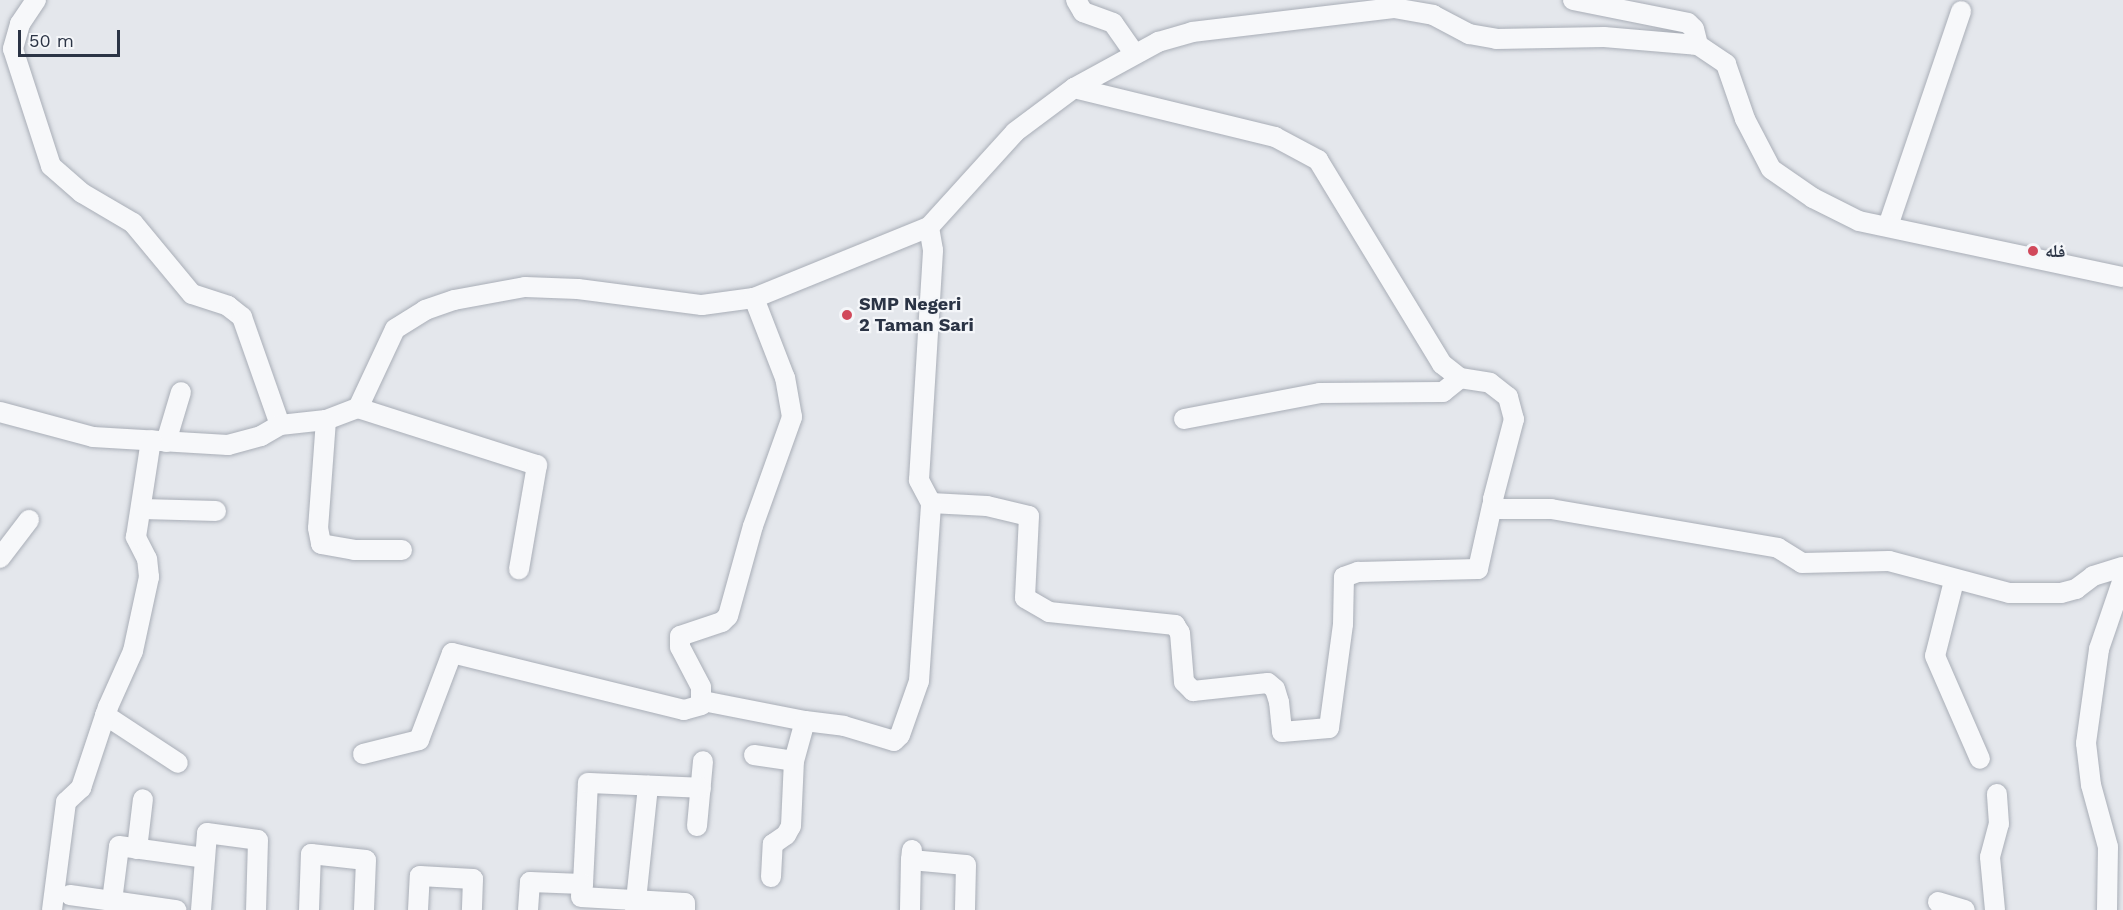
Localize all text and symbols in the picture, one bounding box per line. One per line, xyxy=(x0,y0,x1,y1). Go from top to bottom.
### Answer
scale bar xyxy=(21,18,123,56)
text: 50 m xyxy=(29,30,74,51)
place label: فله xyxy=(2045,240,2065,262)
marker: فله xyxy=(2026,244,2040,258)
place label: SMP Negeri 2 Taman Sari xyxy=(859,294,974,336)
marker: SMP Negeri 2 Taman Sari xyxy=(840,308,854,322)

